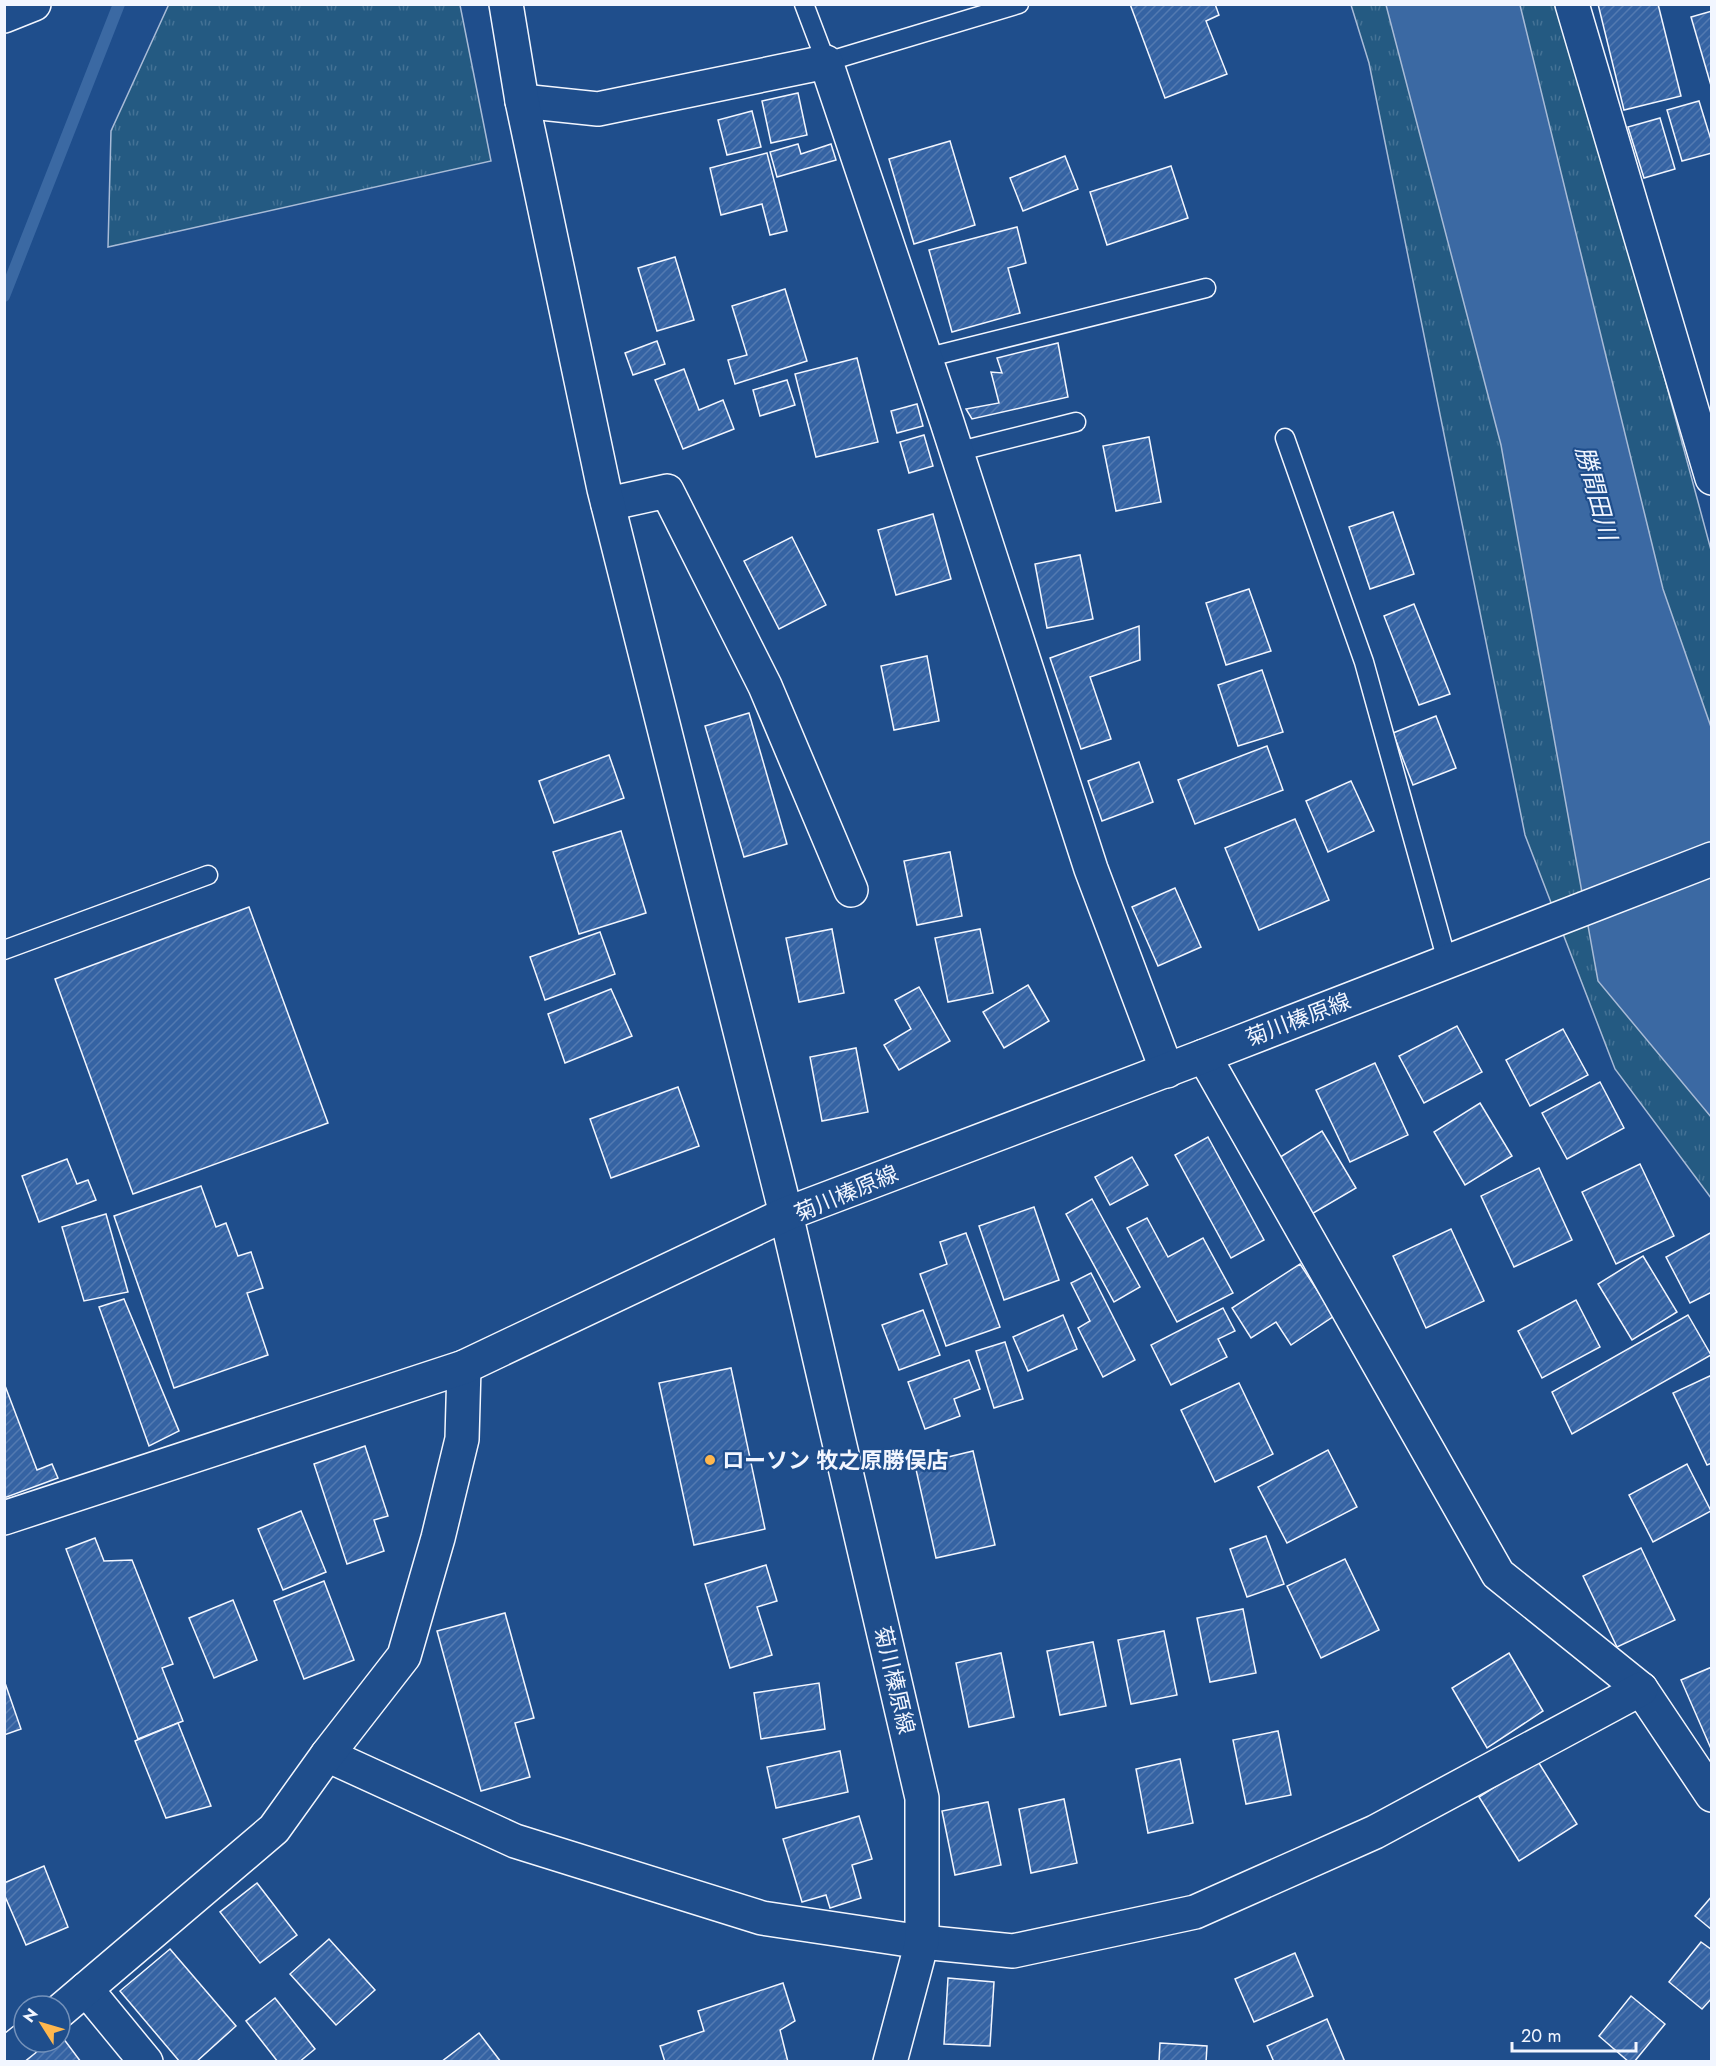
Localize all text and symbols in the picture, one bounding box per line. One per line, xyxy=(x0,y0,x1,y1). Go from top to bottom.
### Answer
water label: 勝間田川 xyxy=(1567,442,1627,547)
street label: 菊川榛原線 xyxy=(1241,984,1355,1054)
street label: 菊川榛原線 xyxy=(789,1157,903,1229)
place label: ローソン 牧之原勝俣店 xyxy=(722,1444,949,1476)
marker: ローソン 牧之原勝俣店 xyxy=(703,1453,717,1467)
street label: 菊川榛原線 xyxy=(867,1623,923,1737)
north arrow xyxy=(12,1994,72,2054)
text: N xyxy=(17,2003,43,2027)
scale bar xyxy=(1512,2015,1636,2053)
text: 20 m xyxy=(1521,2023,1561,2049)

